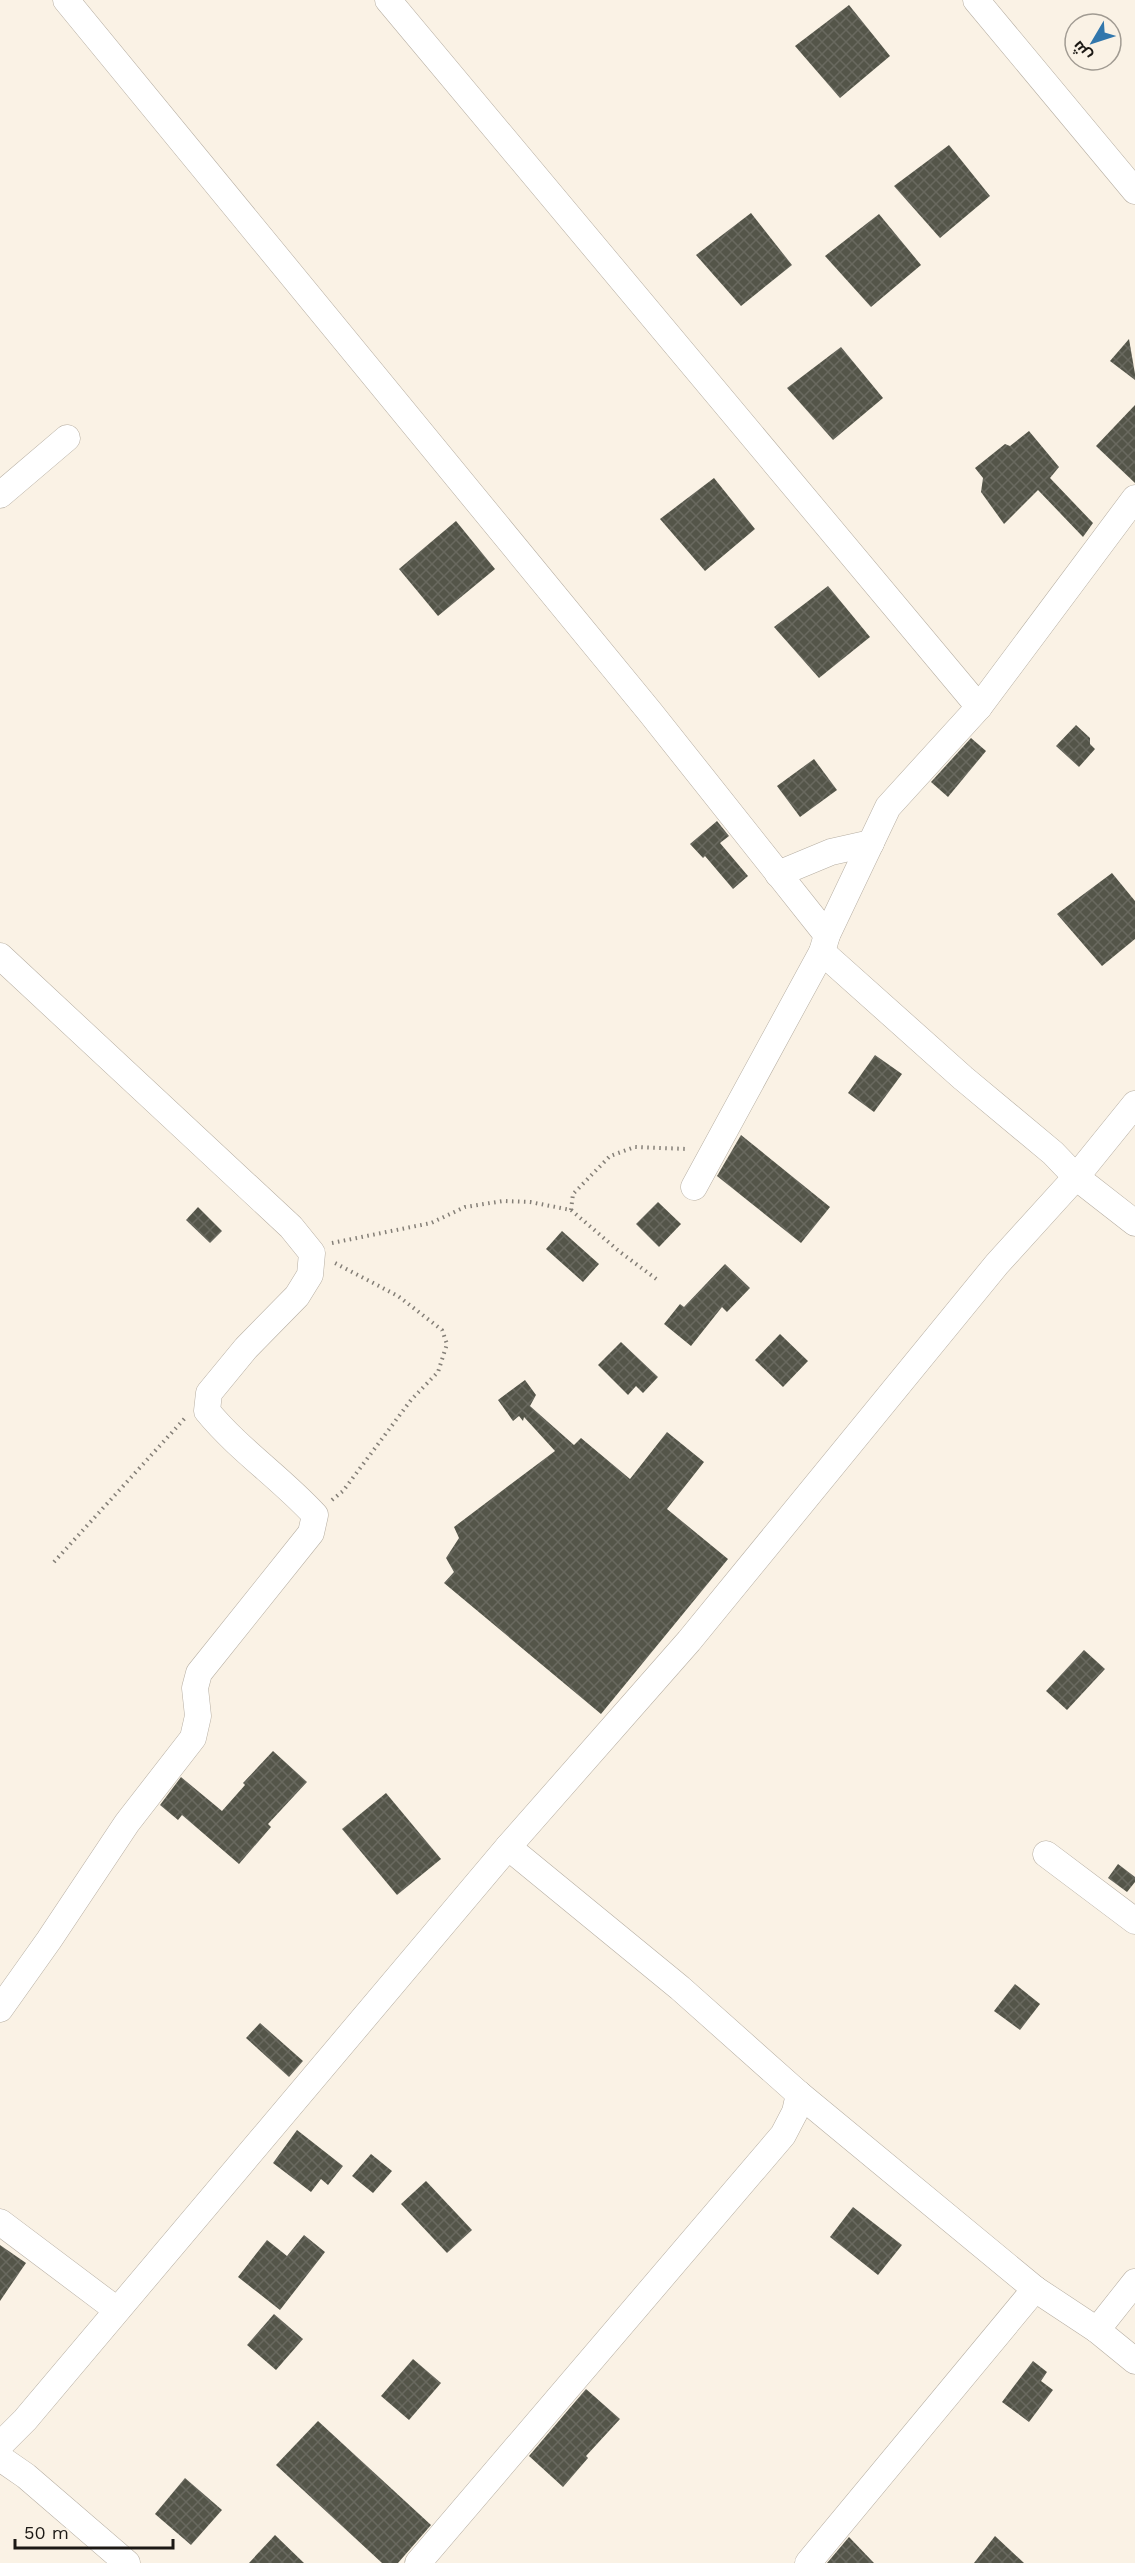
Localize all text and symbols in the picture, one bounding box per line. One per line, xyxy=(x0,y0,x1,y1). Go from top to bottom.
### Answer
north arrow xyxy=(1063,12,1123,72)
text: ش xyxy=(1068,37,1096,65)
scale bar xyxy=(15,2512,172,2550)
text: 50 m xyxy=(24,2522,69,2543)

